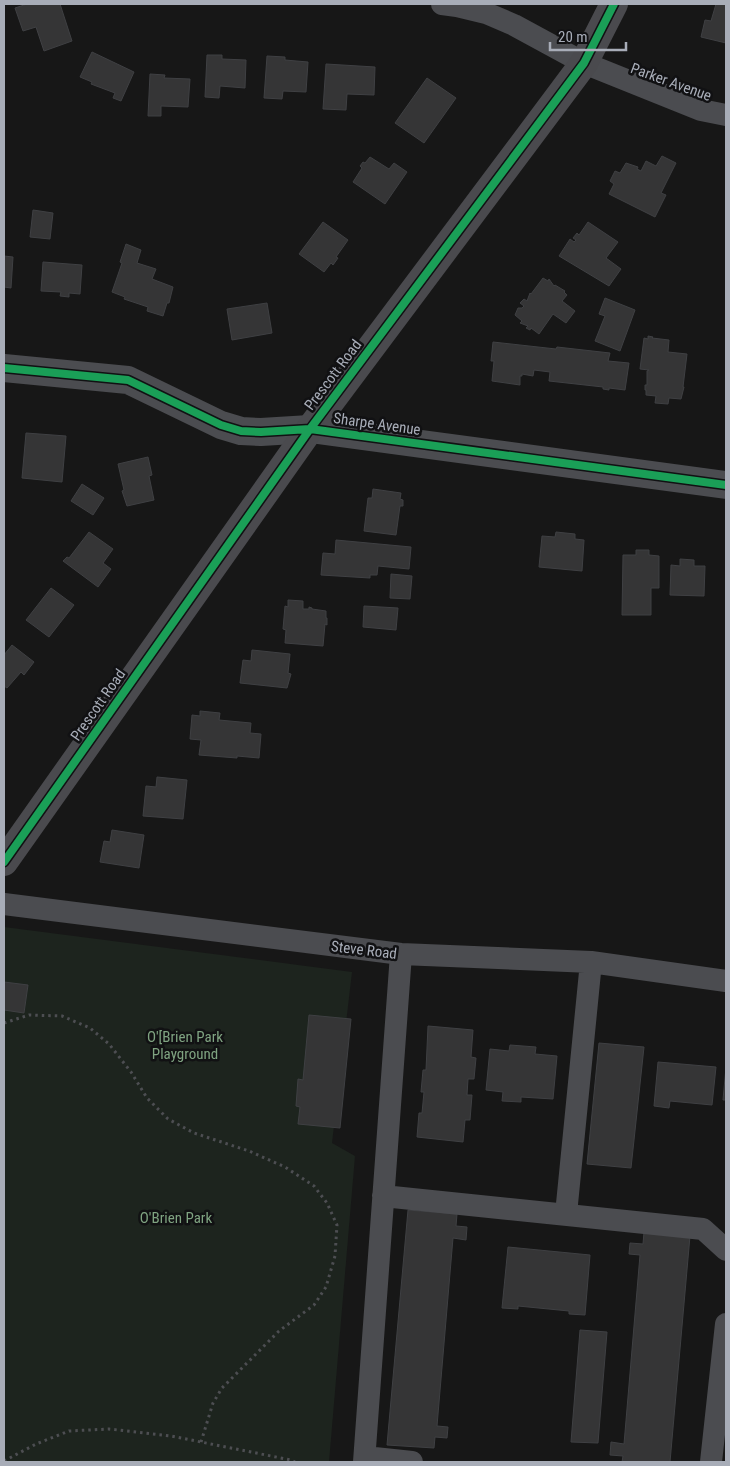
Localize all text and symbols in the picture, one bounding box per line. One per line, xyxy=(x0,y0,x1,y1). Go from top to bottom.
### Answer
scale bar xyxy=(550,20,626,52)
text: 20 m xyxy=(558,28,588,46)
street label: Parker Avenue xyxy=(628,59,714,105)
street label: Prescott Road xyxy=(301,336,365,414)
street label: Sharpe Avenue xyxy=(332,409,422,439)
street label: Prescott Road xyxy=(67,666,129,744)
street label: Steve Road xyxy=(330,937,398,963)
park label: O'[Brien Park Playground xyxy=(147,1028,223,1063)
park label: O'Brien Park xyxy=(140,1209,212,1227)

